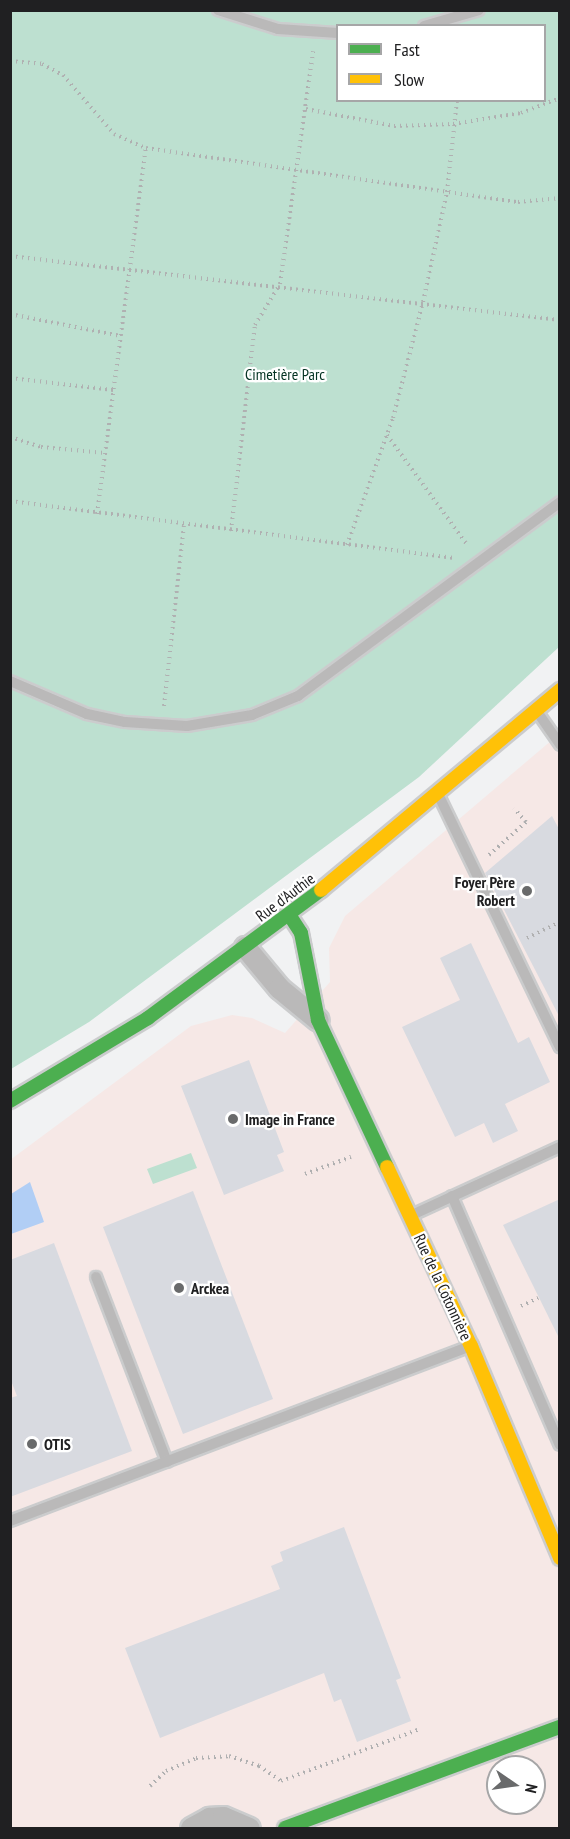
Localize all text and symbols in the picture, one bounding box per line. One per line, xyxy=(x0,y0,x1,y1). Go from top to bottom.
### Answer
legend xyxy=(336,24,546,102)
text: Fast xyxy=(394,38,420,61)
text: Slow xyxy=(394,68,424,91)
park label: Cimetière Parc xyxy=(245,364,325,384)
street label: Rue d'Authie xyxy=(252,869,318,925)
place label: Foyer Père Robert xyxy=(455,872,515,910)
marker: Foyer Père Robert xyxy=(520,884,534,898)
place label: Image in France xyxy=(245,1109,335,1129)
marker: Image in France xyxy=(226,1112,240,1126)
street label: Rue de la Cotonnière xyxy=(410,1231,476,1343)
place label: Arckea xyxy=(191,1278,229,1298)
marker: Arckea xyxy=(172,1281,186,1295)
place label: OTIS xyxy=(44,1434,71,1454)
marker: OTIS xyxy=(25,1437,39,1451)
north arrow xyxy=(486,1755,546,1815)
text: N xyxy=(521,1782,542,1795)

